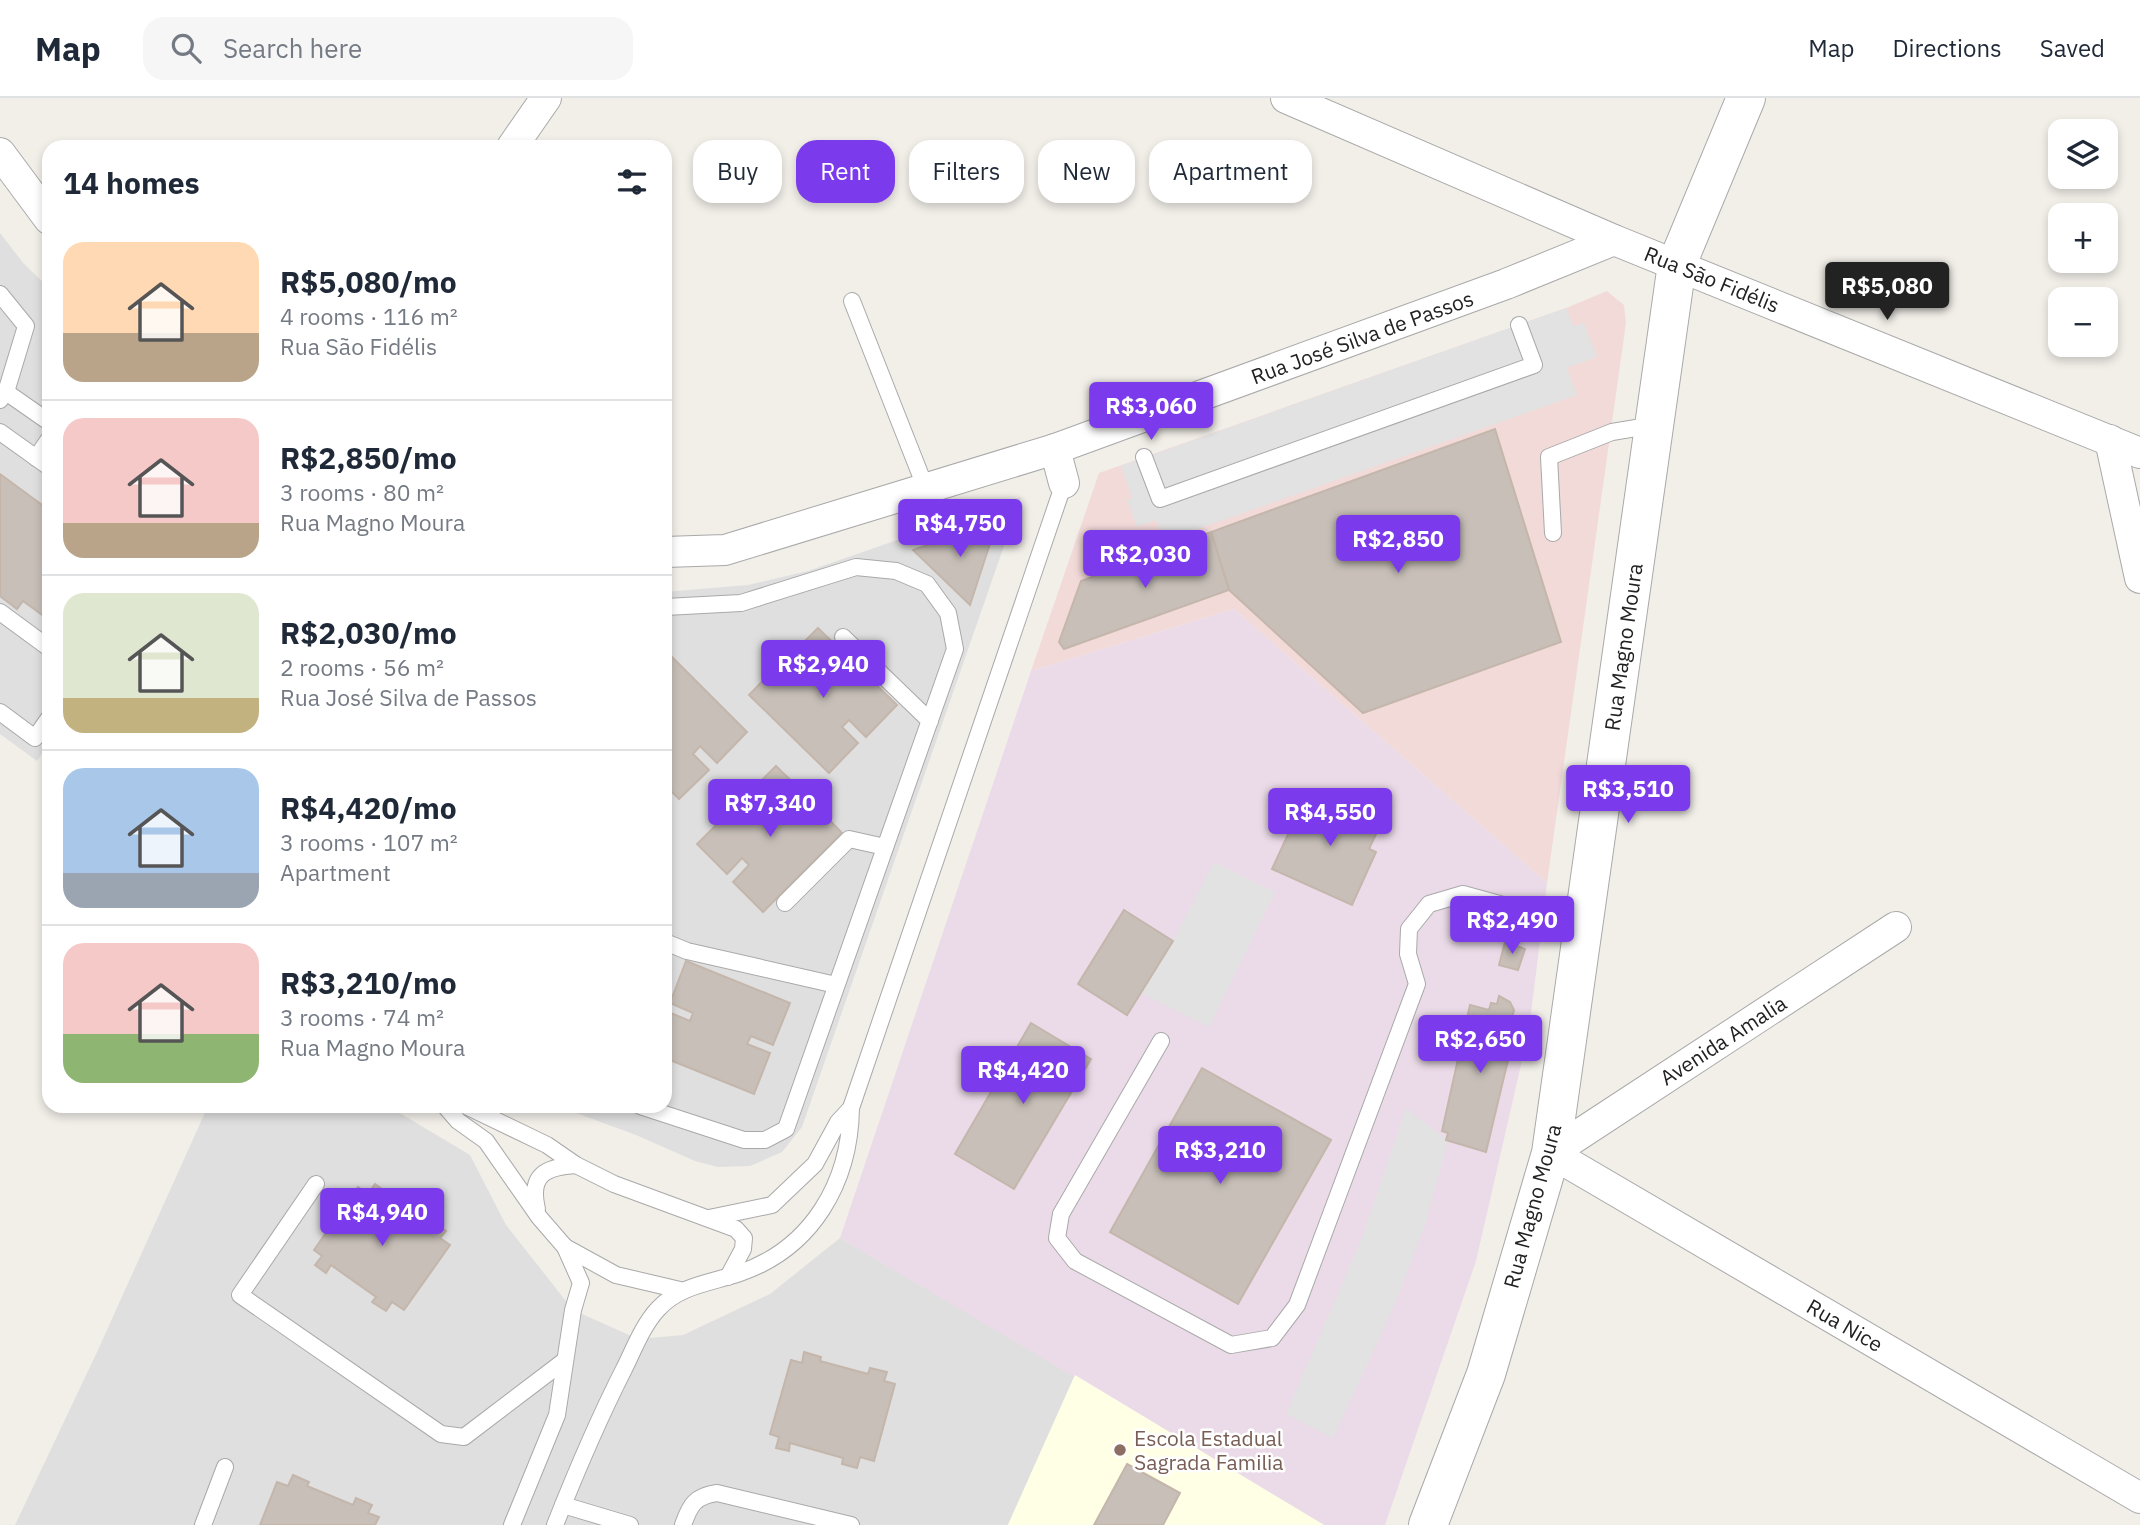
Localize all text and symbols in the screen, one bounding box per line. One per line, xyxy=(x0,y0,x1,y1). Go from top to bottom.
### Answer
search box xyxy=(143,17,633,80)
text: Map xyxy=(35,27,101,70)
icon: search xyxy=(167,29,205,67)
text: Search here xyxy=(223,31,362,65)
text: Map xyxy=(1808,32,1854,64)
text: Directions xyxy=(1892,32,2002,64)
text: Saved xyxy=(2040,32,2105,64)
map controls xyxy=(2048,119,2118,357)
button: layers xyxy=(2048,119,2118,189)
chip: Buy xyxy=(693,140,782,203)
chip: Rent xyxy=(796,140,895,203)
chip: Filters xyxy=(909,140,1024,203)
chip: New xyxy=(1038,140,1135,203)
chip: Apartment xyxy=(1149,140,1312,203)
text: 14 homes xyxy=(63,163,200,202)
icon: filters xyxy=(613,163,651,201)
button: + xyxy=(2048,203,2118,273)
street label: Rua São Fidélis xyxy=(1640,239,1784,319)
text: R$5,080/mo xyxy=(280,262,457,301)
pin: R$5,080 xyxy=(1822,262,1952,322)
icon: home xyxy=(119,270,203,354)
text: R$5,080 xyxy=(1841,270,1933,300)
street label: Rua José Silva de Passos xyxy=(1247,284,1477,390)
button: − xyxy=(2048,287,2118,357)
text: 4 rooms · 116 m² xyxy=(280,301,458,331)
text: Rua São Fidélis xyxy=(280,331,437,361)
pin: R$3,060 xyxy=(1086,382,1216,442)
text: R$3,060 xyxy=(1105,390,1197,420)
text: R$2,850/mo xyxy=(280,438,457,477)
icon: home xyxy=(119,446,203,530)
text: 3 rooms · 80 m² xyxy=(280,477,444,507)
pin: R$4,750 xyxy=(895,500,1025,559)
text: Rua Magno Moura xyxy=(280,507,465,537)
text: R$4,750 xyxy=(914,507,1006,537)
pin: R$2,850 xyxy=(1333,516,1463,575)
text: R$2,850 xyxy=(1352,523,1444,553)
pin: R$2,030 xyxy=(1080,531,1210,590)
text: R$2,030 xyxy=(1099,538,1191,568)
street label: Rua Magno Moura xyxy=(1597,561,1649,733)
text: R$2,030/mo xyxy=(280,613,457,652)
icon: home xyxy=(119,621,203,705)
pin: R$2,940 xyxy=(758,640,888,700)
text: R$2,940 xyxy=(777,648,869,678)
text: 2 rooms · 56 m² xyxy=(280,652,444,682)
text: Rua José Silva de Passos xyxy=(280,682,537,712)
pin: R$3,510 xyxy=(1563,766,1693,825)
text: R$3,510 xyxy=(1582,773,1674,803)
pin: R$7,340 xyxy=(705,780,835,839)
text: R$7,340 xyxy=(724,787,816,817)
text: R$4,420/mo xyxy=(280,788,457,827)
pin: R$4,550 xyxy=(1265,788,1395,848)
icon: home xyxy=(119,796,203,880)
text: R$4,550 xyxy=(1284,796,1376,826)
text: 3 rooms · 107 m² xyxy=(280,827,458,857)
text: Apartment xyxy=(280,857,391,887)
pin: R$2,490 xyxy=(1447,896,1577,956)
text: R$2,490 xyxy=(1466,904,1558,934)
text: R$3,210/mo xyxy=(280,963,457,1002)
icon: home xyxy=(119,971,203,1055)
street label: Avenida Amalia xyxy=(1654,989,1792,1091)
text: 3 rooms · 74 m² xyxy=(280,1002,444,1032)
pin: R$2,650 xyxy=(1415,1016,1545,1075)
text: R$2,650 xyxy=(1434,1023,1526,1053)
text: Rua Magno Moura xyxy=(280,1032,465,1062)
pin: R$4,420 xyxy=(958,1046,1088,1106)
text: R$4,420 xyxy=(977,1054,1069,1084)
street label: Rua Magno Moura xyxy=(1497,1121,1567,1291)
pin: R$3,210 xyxy=(1155,1126,1285,1186)
text: R$3,210 xyxy=(1174,1134,1266,1164)
pin: R$4,940 xyxy=(317,1188,447,1248)
text: R$4,940 xyxy=(336,1196,428,1226)
street label: Rua Nice xyxy=(1802,1292,1888,1358)
place label: Escola Estadual Sagrada Familia xyxy=(1134,1424,1284,1476)
marker: Escola Estadual Sagrada Familia xyxy=(1112,1442,1128,1458)

